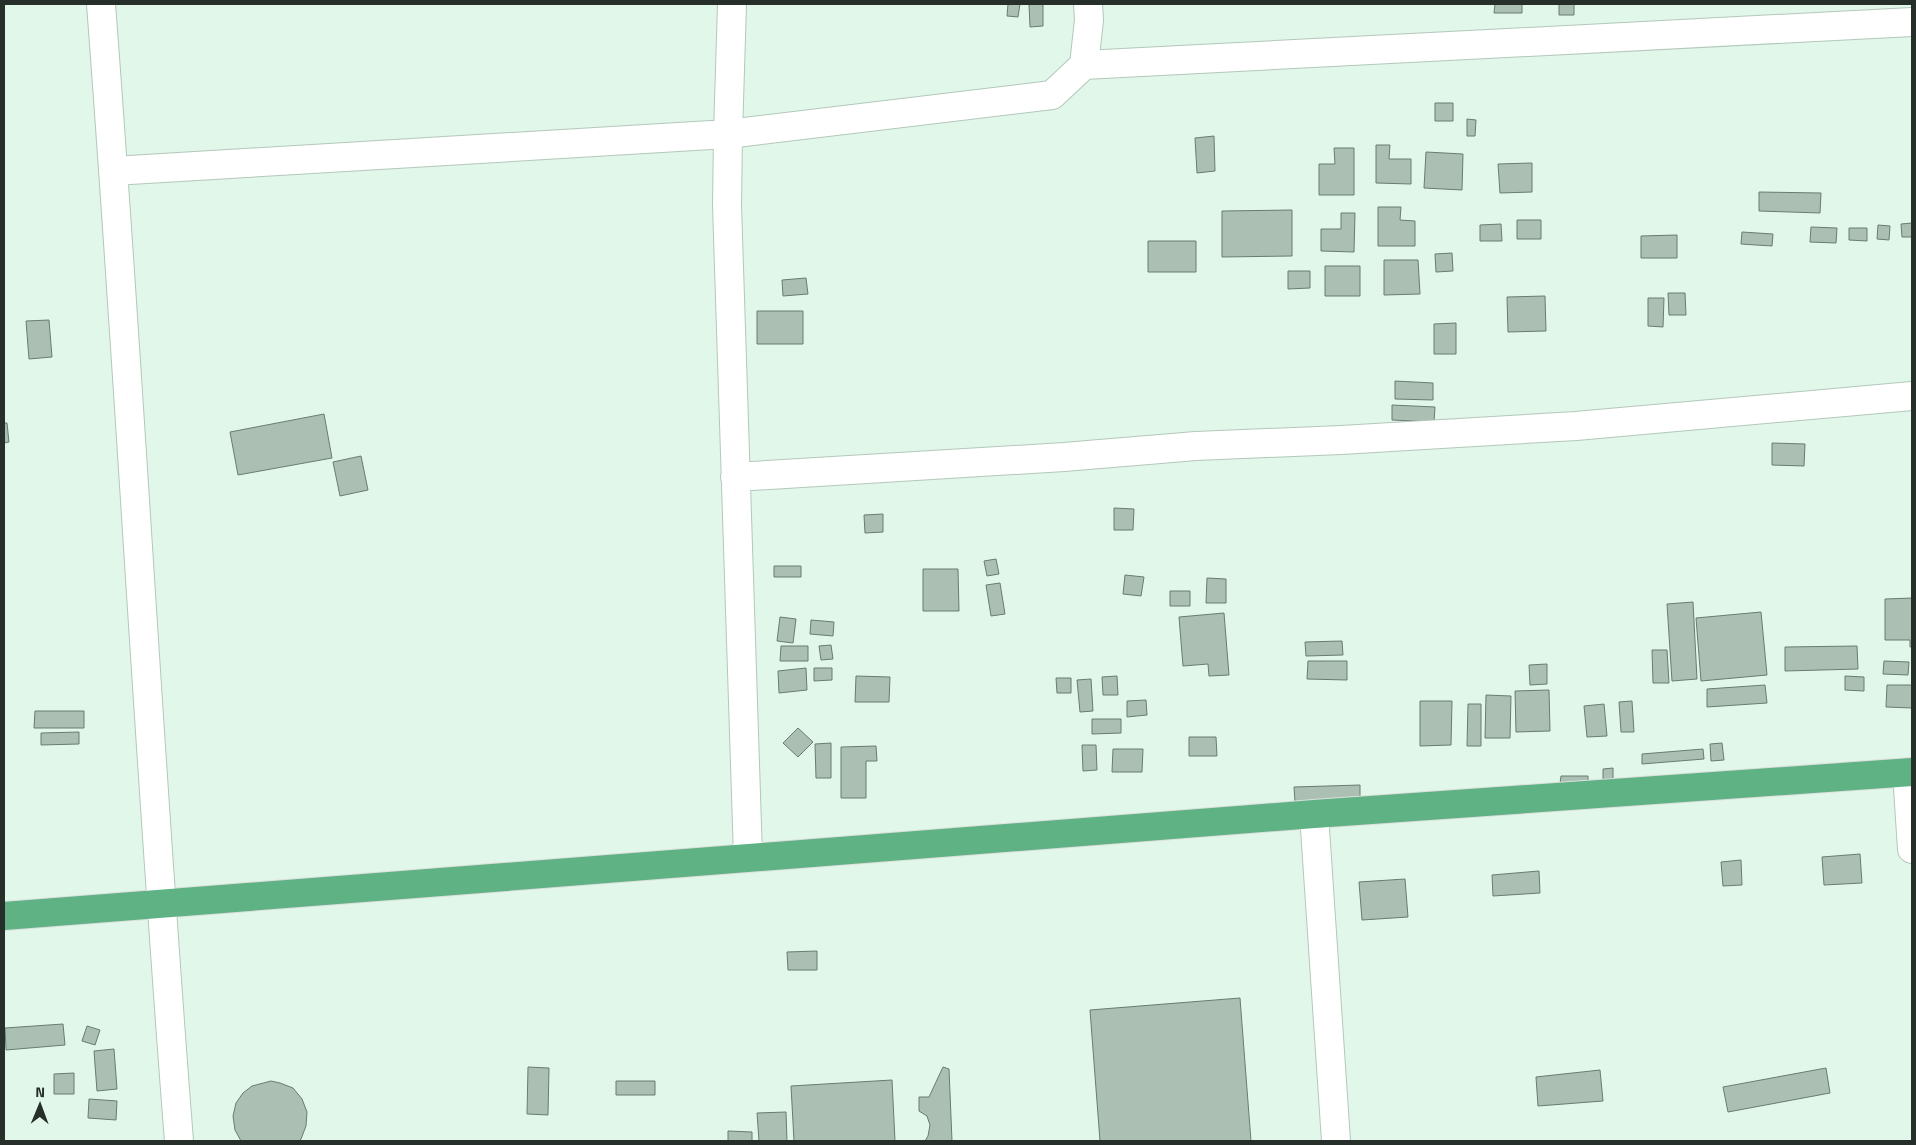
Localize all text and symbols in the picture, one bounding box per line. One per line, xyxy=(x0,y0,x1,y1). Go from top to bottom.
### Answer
north arrow xyxy=(15,1080,65,1130)
text: N xyxy=(35,1081,45,1102)

